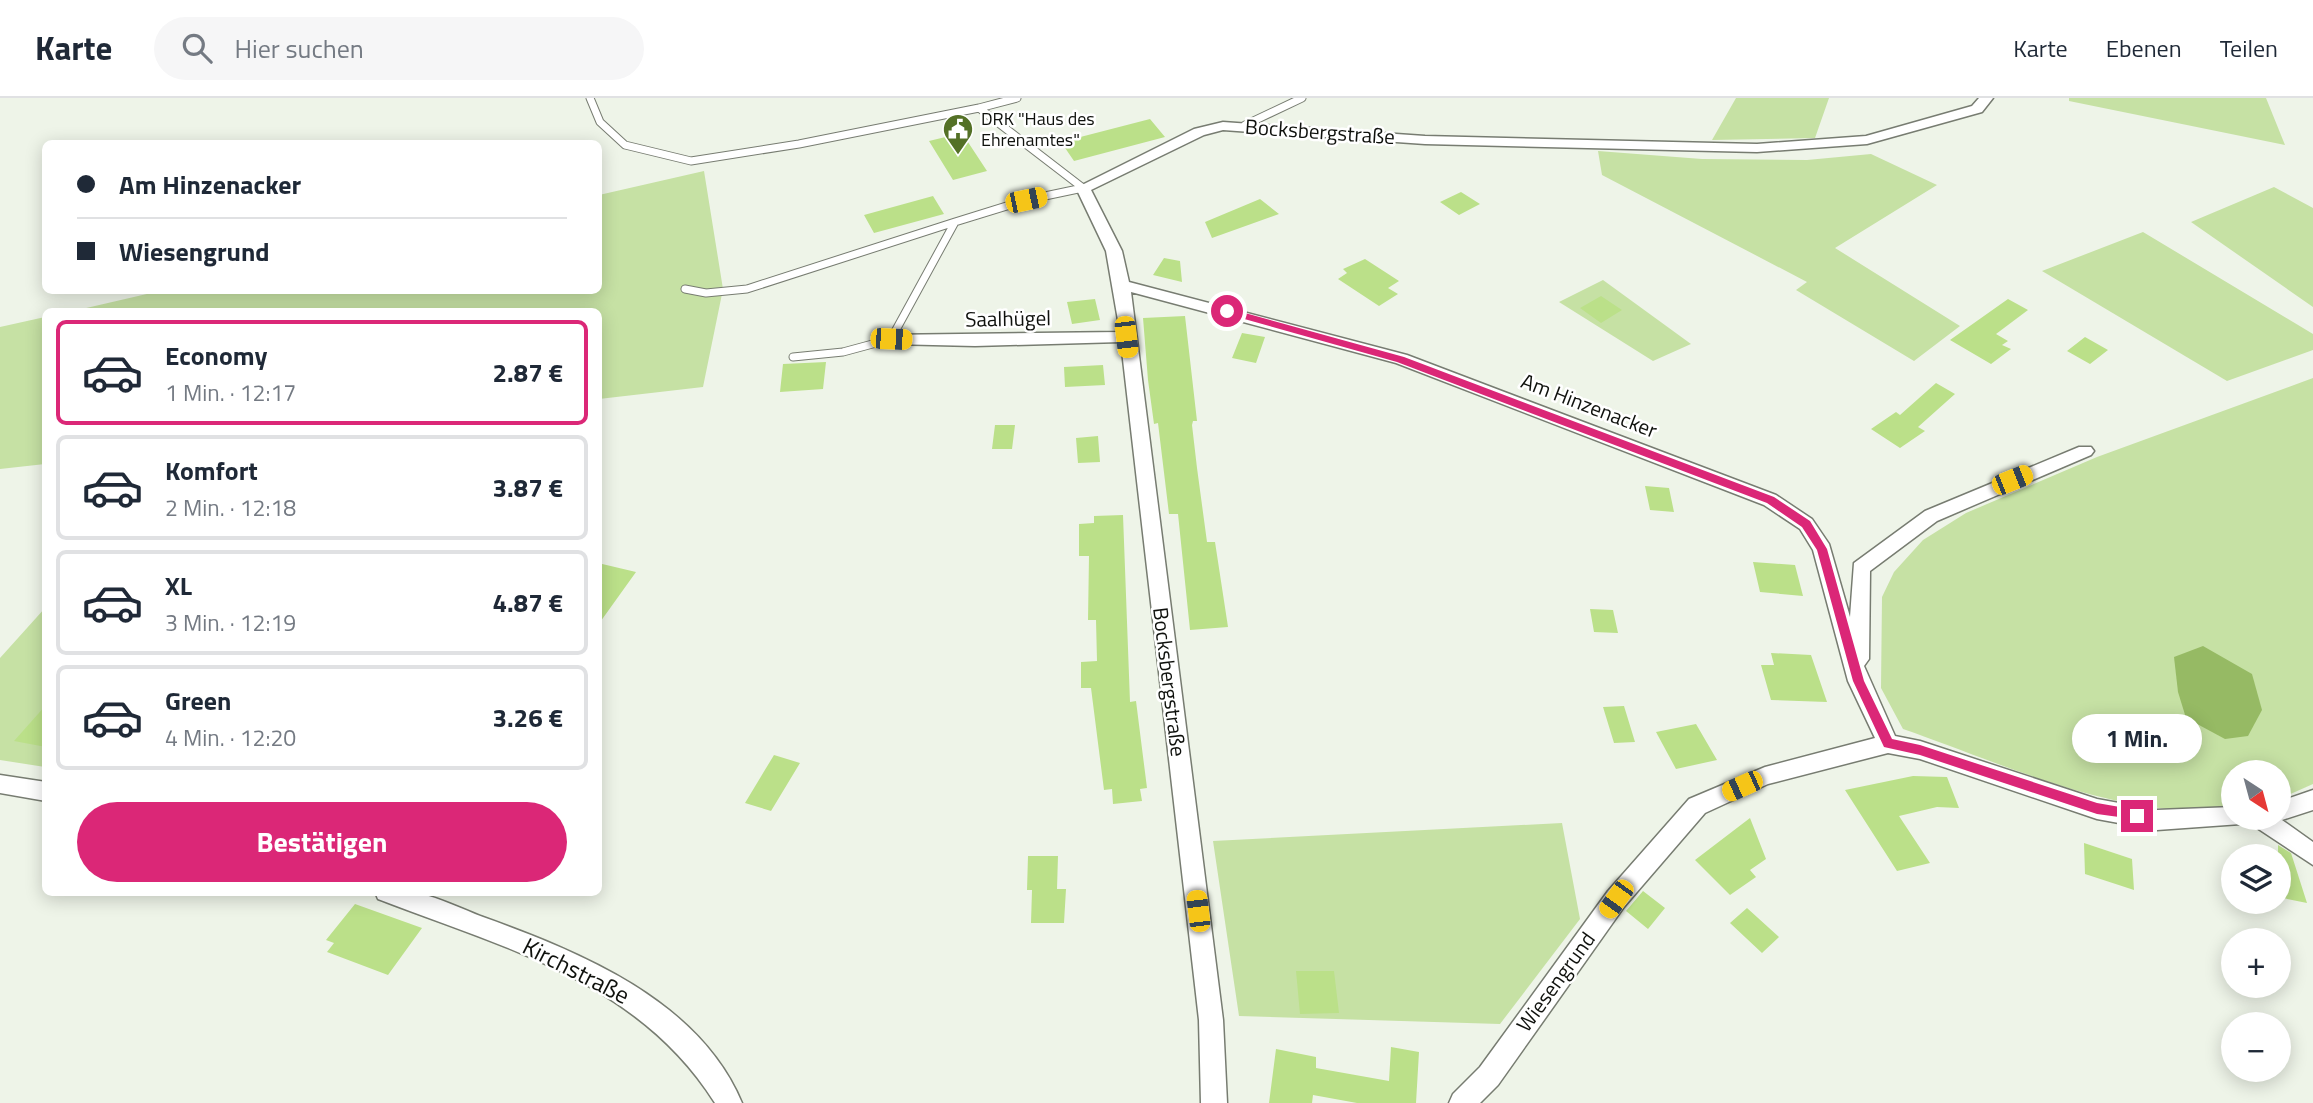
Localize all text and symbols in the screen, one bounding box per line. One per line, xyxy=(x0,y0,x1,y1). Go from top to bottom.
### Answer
search box xyxy=(154,17,644,80)
text: Karte xyxy=(35,23,112,73)
icon: search xyxy=(178,29,216,67)
text: Hier suchen xyxy=(234,29,364,68)
text: Karte xyxy=(2013,30,2068,66)
text: Ebenen xyxy=(2106,30,2182,66)
text: Teilen xyxy=(2220,30,2278,66)
place label: DRK "Haus des Ehrenamtes" xyxy=(981,105,1095,153)
street label: Bocksbergstraße xyxy=(1244,110,1396,152)
public building icon: DRK "Haus des Ehrenamtes" xyxy=(941,112,975,156)
text: Am Hinzenacker xyxy=(119,165,301,204)
car xyxy=(1004,185,1049,215)
text: Wiesengrund xyxy=(119,232,270,271)
route start xyxy=(1211,295,1243,327)
street label: Saalhügel xyxy=(965,301,1051,335)
car xyxy=(1114,315,1139,359)
car xyxy=(870,328,913,350)
text: Economy xyxy=(165,336,267,375)
icon: car xyxy=(81,341,144,404)
text: 2.87 € xyxy=(492,353,563,392)
street label: Am Hinzenacker xyxy=(1517,364,1662,446)
text: 1 Min. · 12:17 xyxy=(165,375,296,410)
text: Komfort xyxy=(165,451,258,490)
icon: car xyxy=(81,456,144,519)
car xyxy=(1989,462,2036,498)
text: 3.87 € xyxy=(492,468,563,507)
text: 2 Min. · 12:18 xyxy=(165,490,296,525)
text: XL xyxy=(165,566,192,605)
icon: car xyxy=(81,571,144,634)
text: 4.87 € xyxy=(492,583,563,622)
text: 3 Min. · 12:19 xyxy=(165,605,296,640)
street label: Bocksbergstraße xyxy=(1145,605,1195,758)
text: Green xyxy=(165,681,231,720)
icon: car xyxy=(81,686,144,749)
text: 3.26 € xyxy=(492,698,563,737)
callout: 1 Min. xyxy=(2072,714,2202,764)
text: 4 Min. · 12:20 xyxy=(165,720,296,755)
text: 1 Min. xyxy=(2106,721,2168,756)
north arrow xyxy=(2221,760,2291,830)
map controls xyxy=(2221,760,2291,1082)
car xyxy=(1719,768,1766,804)
route end xyxy=(2121,800,2153,832)
button: Bestätigen xyxy=(77,802,567,882)
button: layers xyxy=(2221,844,2291,914)
car xyxy=(1596,876,1637,922)
car xyxy=(1186,889,1211,933)
street label: Wiesengrund xyxy=(1508,925,1603,1038)
street label: Kirchstraße xyxy=(517,928,636,1013)
button: + xyxy=(2221,928,2291,998)
button: − xyxy=(2221,1012,2291,1082)

